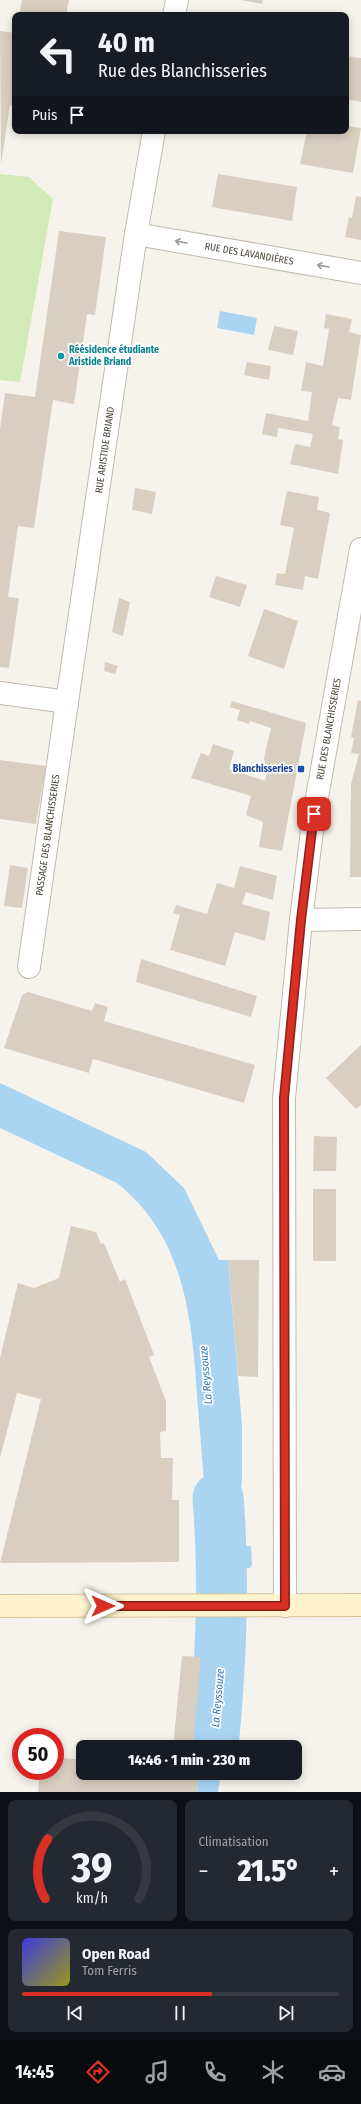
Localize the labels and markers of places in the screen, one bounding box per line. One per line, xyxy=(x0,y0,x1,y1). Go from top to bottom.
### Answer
place label: Réésidence étudiante Aristide Briand xyxy=(68,343,159,368)
marker: Réésidence étudiante Aristide Briand xyxy=(56,351,66,361)
place label: Blanchisseries xyxy=(233,763,294,775)
marker: Blanchisseries xyxy=(296,764,306,774)
pin xyxy=(297,797,331,831)

